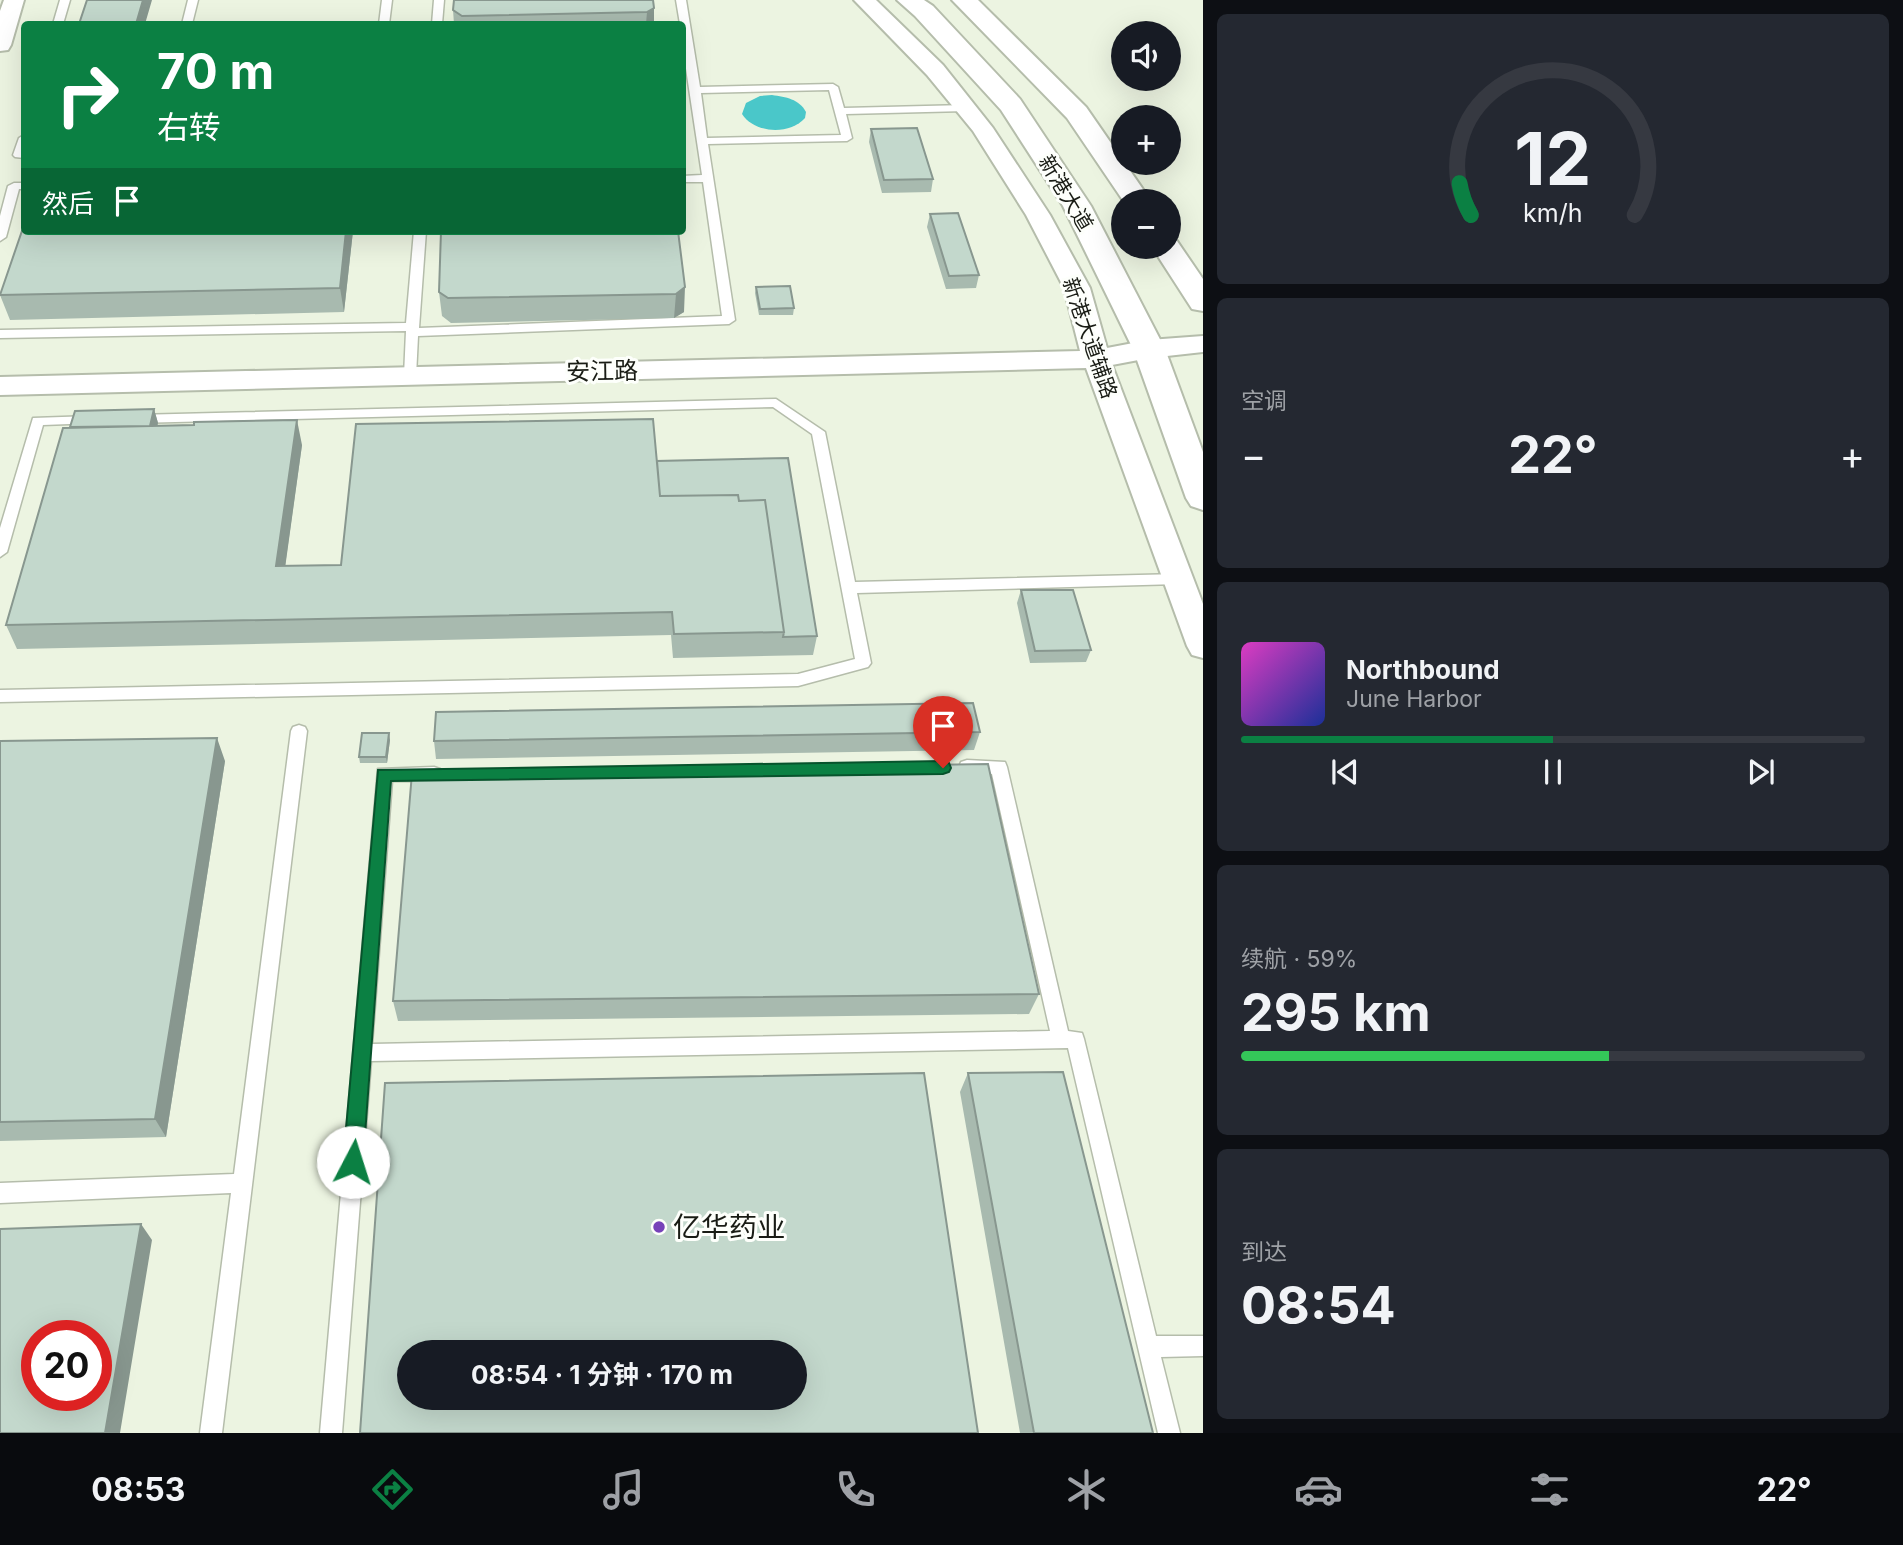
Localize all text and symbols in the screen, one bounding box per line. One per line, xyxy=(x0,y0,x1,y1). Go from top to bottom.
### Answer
map controls xyxy=(1111,21,1181,259)
button: sound xyxy=(1111,21,1181,91)
text: 70 m xyxy=(157,42,274,101)
icon: right xyxy=(42,49,133,140)
button: + xyxy=(1111,105,1181,175)
text: 右转 xyxy=(157,108,221,147)
text: 12 xyxy=(1514,114,1592,203)
street label: 新港大道 xyxy=(1034,151,1098,235)
icon: arrive xyxy=(108,182,146,220)
text: 然后 xyxy=(42,188,94,219)
button: − xyxy=(1111,189,1181,259)
text: km/h xyxy=(1523,198,1583,228)
street label: 新港大道辅路 xyxy=(1058,274,1122,402)
street label: 安江路 xyxy=(566,356,638,386)
text: 空调 xyxy=(1241,387,1287,415)
text: 22° xyxy=(1508,423,1598,486)
text: − xyxy=(1241,432,1266,478)
text: + xyxy=(1840,432,1865,478)
text: Northbound xyxy=(1346,654,1500,685)
text: June Harbor xyxy=(1346,685,1482,713)
pin xyxy=(913,696,973,768)
icon: arrive xyxy=(924,707,962,745)
icon: previous xyxy=(1326,753,1364,791)
icon: pause xyxy=(1534,753,1572,791)
icon: next xyxy=(1742,753,1780,791)
text: 续航 · 59% xyxy=(1241,945,1357,973)
text: 295 km xyxy=(1241,981,1431,1044)
position arrow xyxy=(316,1125,390,1199)
place label: 亿华药业 xyxy=(673,1210,785,1244)
marker: 亿华药业 xyxy=(651,1219,667,1235)
text: 到达 xyxy=(1241,1238,1287,1266)
text: 08:54 xyxy=(1241,1274,1396,1337)
speed limit sign: 20 xyxy=(21,1320,112,1411)
text: 08:54 · 1 分钟 · 170 m xyxy=(471,1359,733,1390)
icon: directions xyxy=(368,1465,417,1514)
icon: music xyxy=(599,1465,648,1514)
icon: phone xyxy=(831,1465,880,1514)
icon: climate xyxy=(1062,1465,1111,1514)
icon: car xyxy=(1294,1465,1343,1514)
icon: filters xyxy=(1525,1465,1574,1514)
text: 08:53 xyxy=(91,1470,185,1509)
text: 22° xyxy=(1757,1470,1812,1509)

